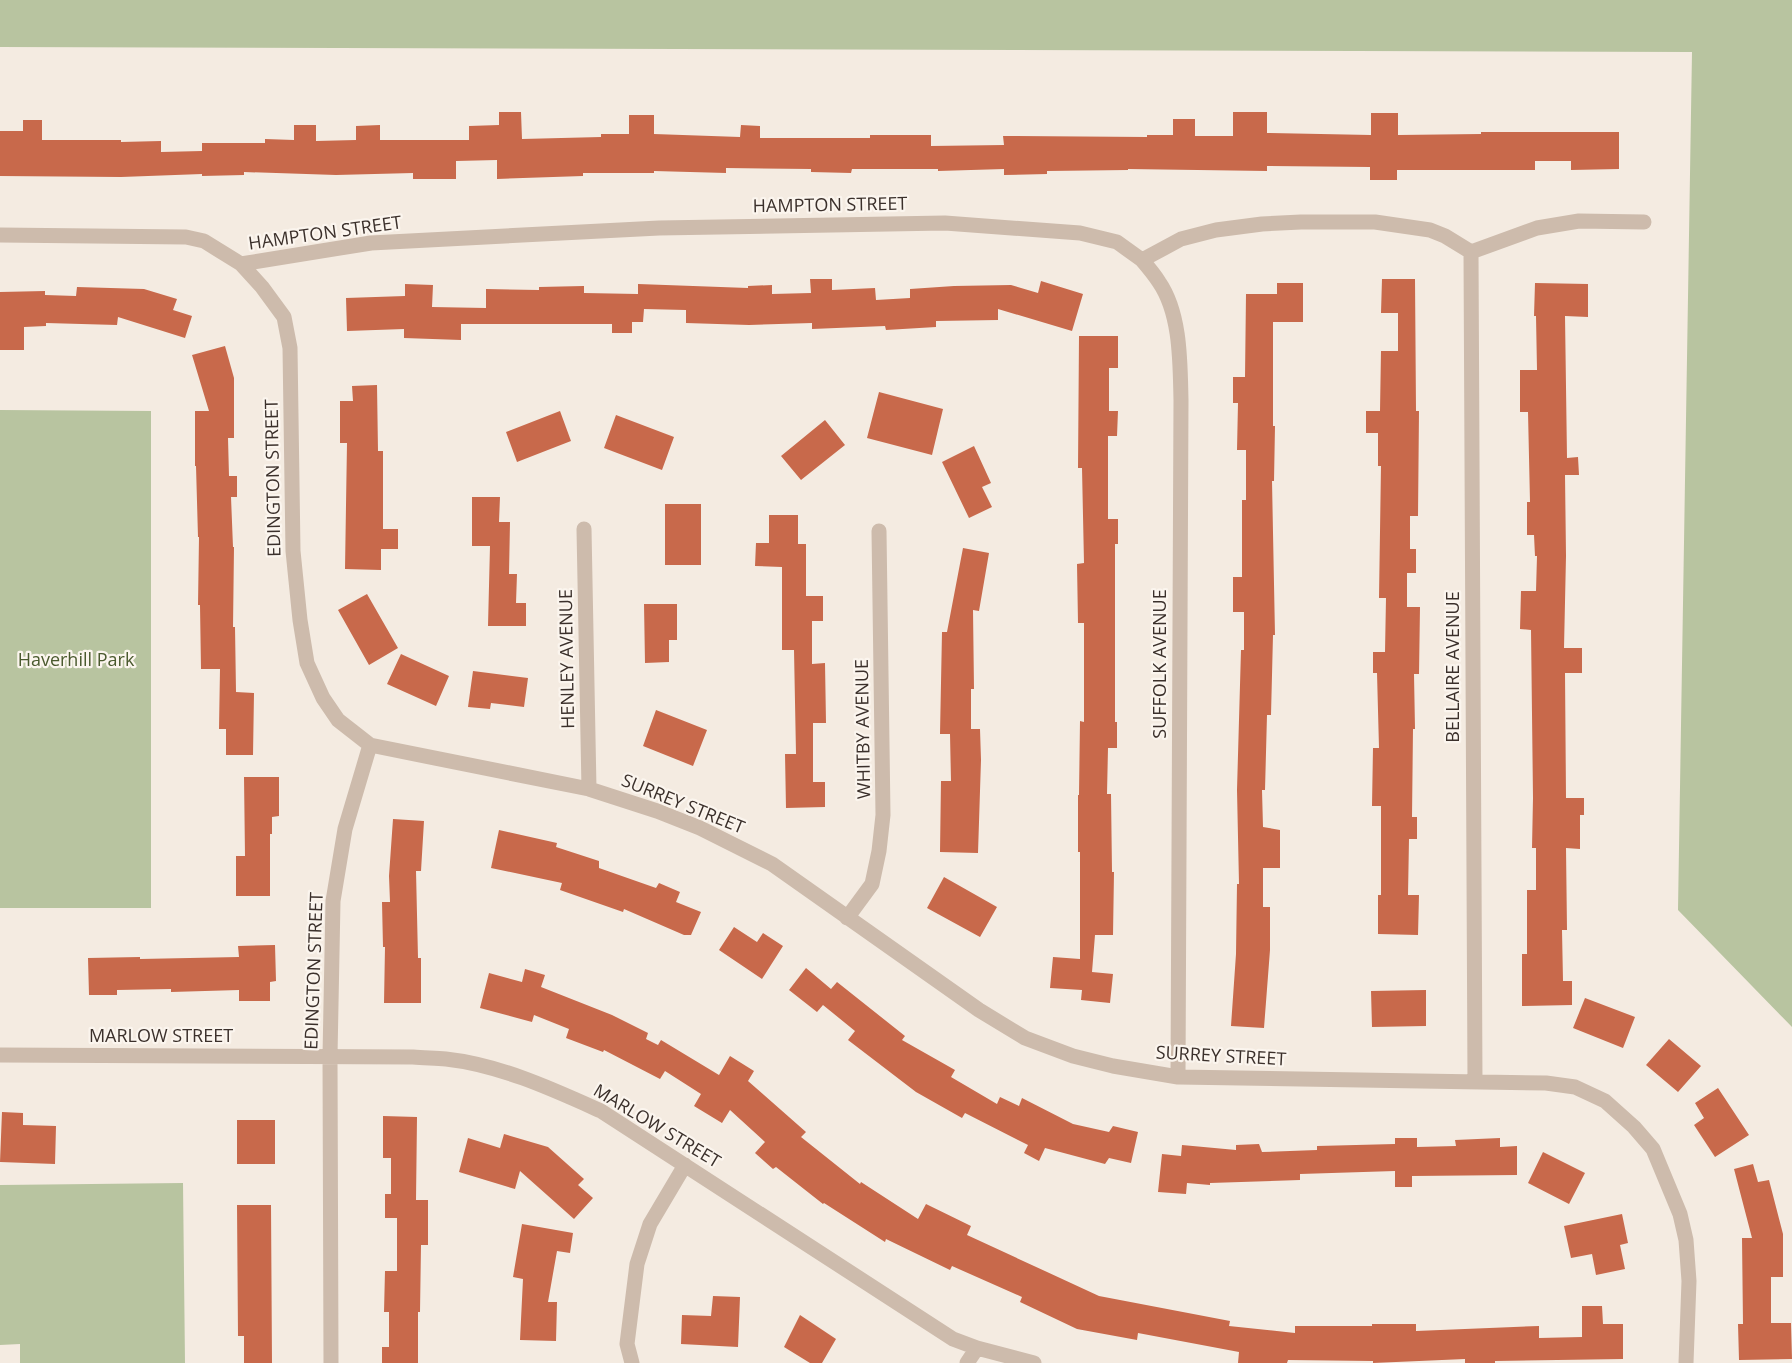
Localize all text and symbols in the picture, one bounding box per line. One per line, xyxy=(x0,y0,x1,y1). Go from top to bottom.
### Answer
street label: HAMPTON STREET xyxy=(752,191,908,217)
street label: HAMPTON STREET xyxy=(247,209,403,255)
street label: EDINGTON STREET xyxy=(259,399,285,557)
street label: HENLEY AVENUE xyxy=(553,589,579,729)
street label: SUFFOLK AVENUE xyxy=(1147,589,1171,739)
street label: BELLAIRE AVENUE xyxy=(1440,591,1464,743)
park label: Haverhill Park xyxy=(18,647,135,671)
street label: WHITBY AVENUE xyxy=(849,659,875,799)
street label: SURREY STREET xyxy=(618,767,749,839)
street label: EDINGTON STREET xyxy=(298,892,328,1050)
street label: MARLOW STREET xyxy=(89,1023,233,1047)
street label: SURREY STREET xyxy=(1155,1040,1287,1070)
street label: MARLOW STREET xyxy=(590,1078,726,1173)

